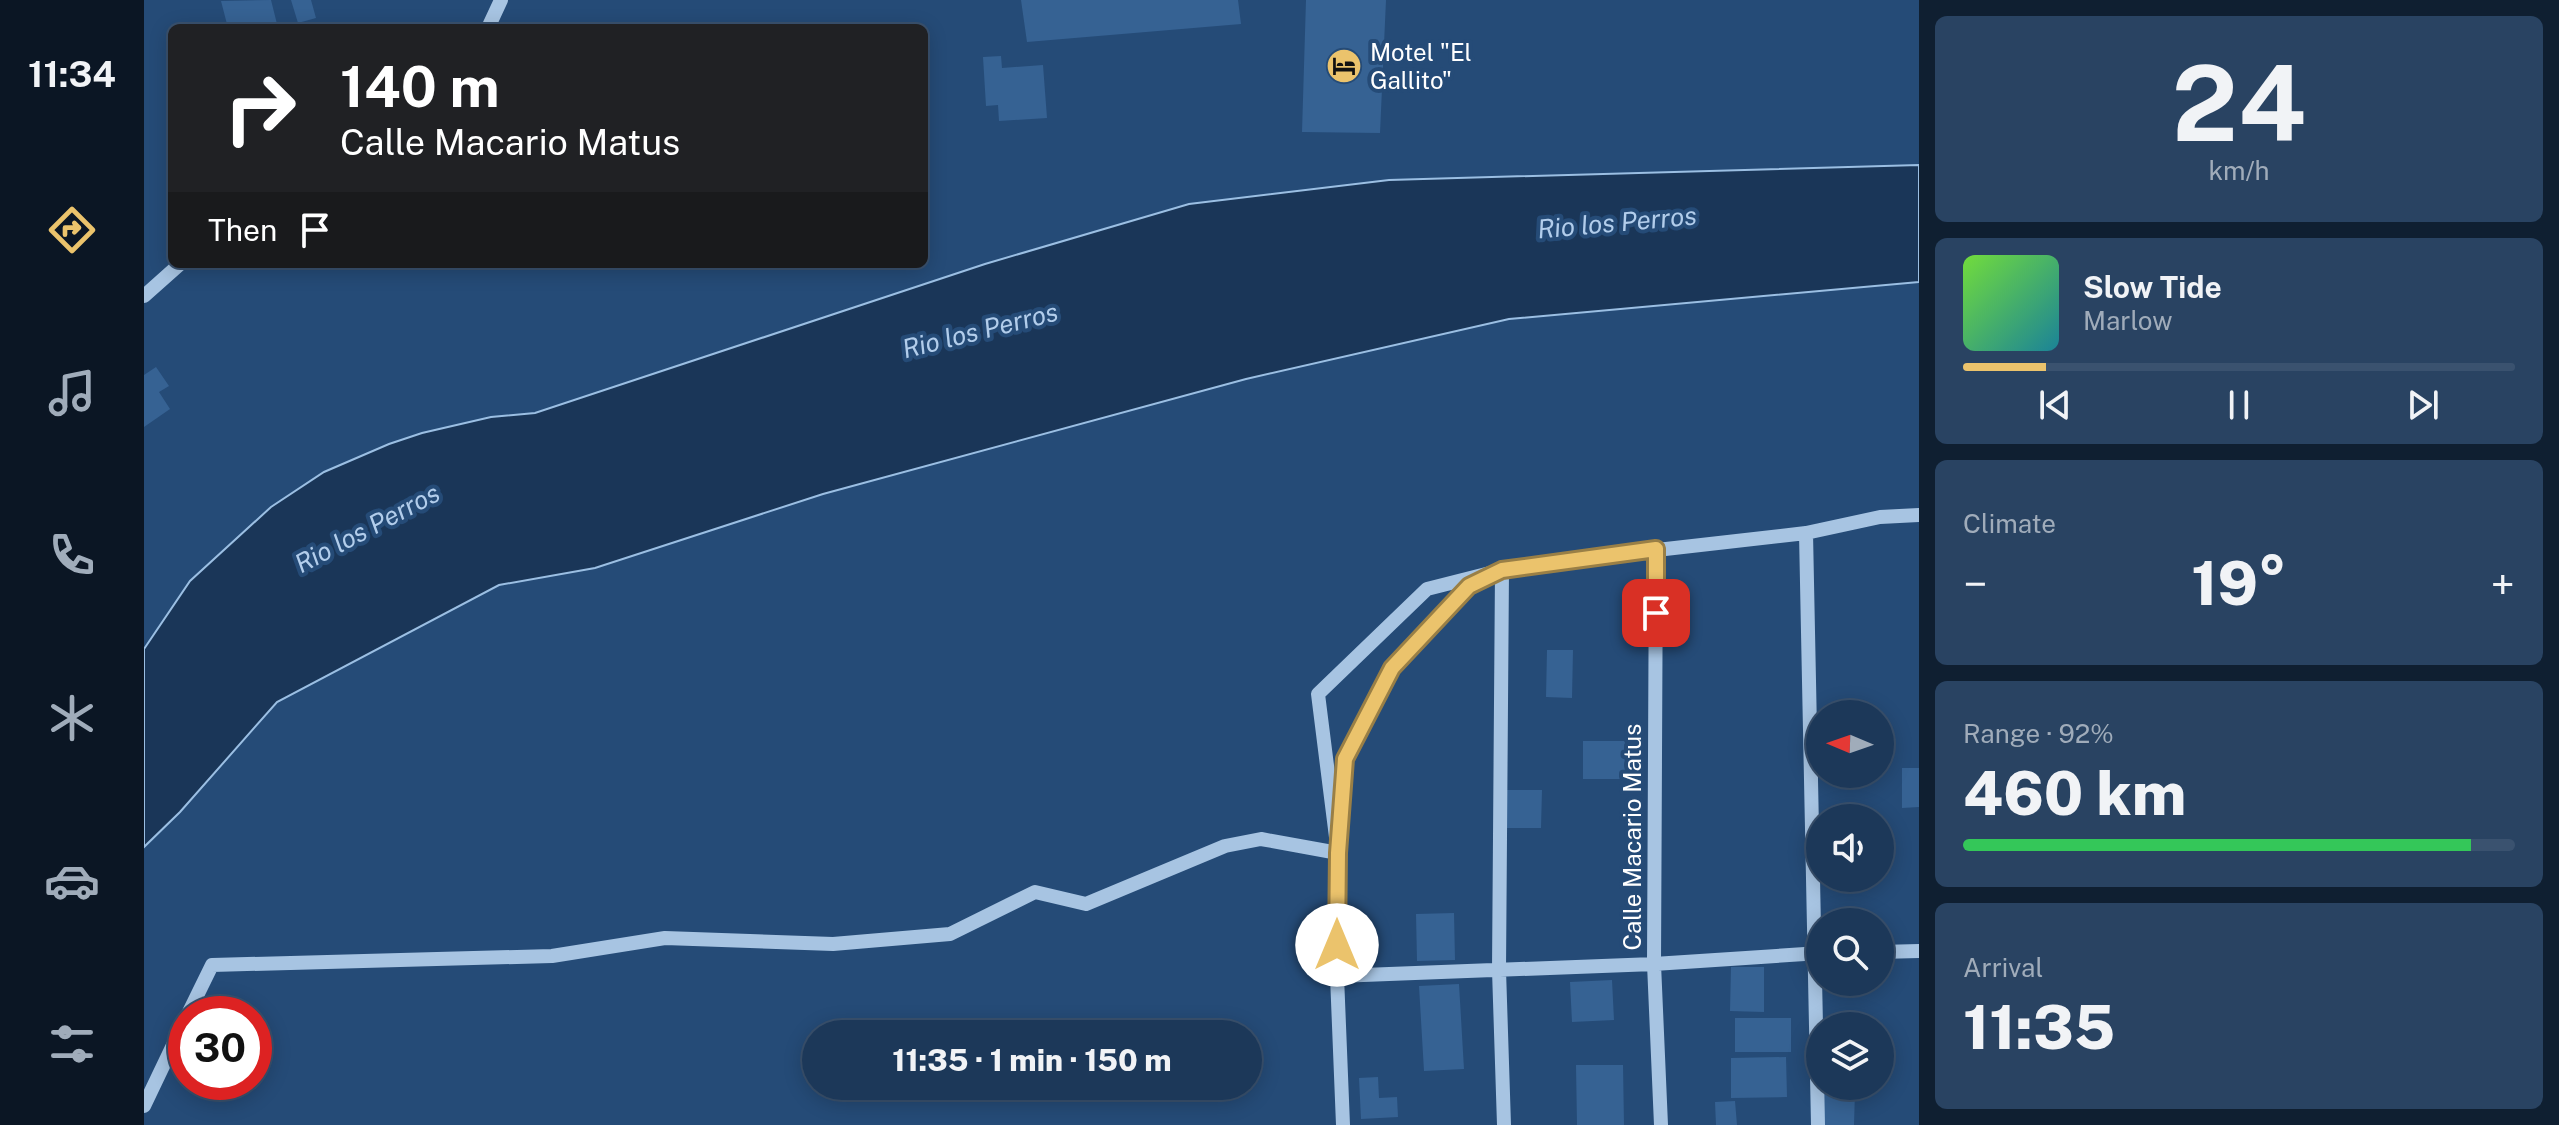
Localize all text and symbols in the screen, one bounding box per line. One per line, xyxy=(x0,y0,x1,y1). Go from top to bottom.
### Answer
place label: Motel "El Gallito" xyxy=(1370,38,1472,94)
text: 24 xyxy=(2172,42,2306,164)
hotel icon: Motel "El Gallito" xyxy=(1325,47,1363,85)
text: 11:34 xyxy=(28,53,116,95)
text: 140 m xyxy=(340,54,500,120)
icon: right xyxy=(208,56,312,160)
text: Calle Macario Matus xyxy=(340,121,680,163)
text: km/h xyxy=(2208,155,2270,186)
water label: Rio los Perros xyxy=(1536,200,1698,244)
icon: directions xyxy=(44,202,100,258)
icon: arrive xyxy=(293,208,337,252)
text: Then xyxy=(208,212,277,248)
text: Slow Tide xyxy=(2083,269,2222,305)
water label: Rio los Perros xyxy=(899,296,1061,364)
text: Marlow xyxy=(2083,305,2173,336)
icon: music xyxy=(44,365,100,421)
icon: previous xyxy=(2033,383,2077,427)
icon: pause xyxy=(2217,383,2261,427)
icon: next xyxy=(2401,383,2445,427)
water label: Rio los Perros xyxy=(289,477,445,579)
text: Climate xyxy=(1963,508,2056,539)
icon: phone xyxy=(44,527,100,583)
text: 19° xyxy=(2191,548,2287,619)
text: − xyxy=(1963,558,1987,610)
text: + xyxy=(2491,558,2515,610)
pin xyxy=(1622,579,1690,647)
icon: arrive xyxy=(1634,591,1678,635)
icon: climate xyxy=(44,690,100,746)
north arrow xyxy=(1806,700,1894,788)
map controls xyxy=(1806,700,1894,1100)
text: Range · 92% xyxy=(1963,718,2114,749)
street label: Calle Macario Matus xyxy=(1618,724,1646,950)
text: 460 km xyxy=(1963,758,2186,829)
button: sound xyxy=(1806,804,1894,892)
icon: car xyxy=(44,853,100,909)
position arrow xyxy=(1295,903,1379,987)
button: search xyxy=(1806,908,1894,996)
text: Arrival xyxy=(1963,952,2043,983)
text: 11:35 xyxy=(1963,992,2115,1063)
speed limit sign: 30 xyxy=(168,996,272,1100)
button: layers xyxy=(1806,1012,1894,1100)
icon: filters xyxy=(44,1016,100,1072)
text: 11:35 · 1 min · 150 m xyxy=(892,1042,1172,1078)

